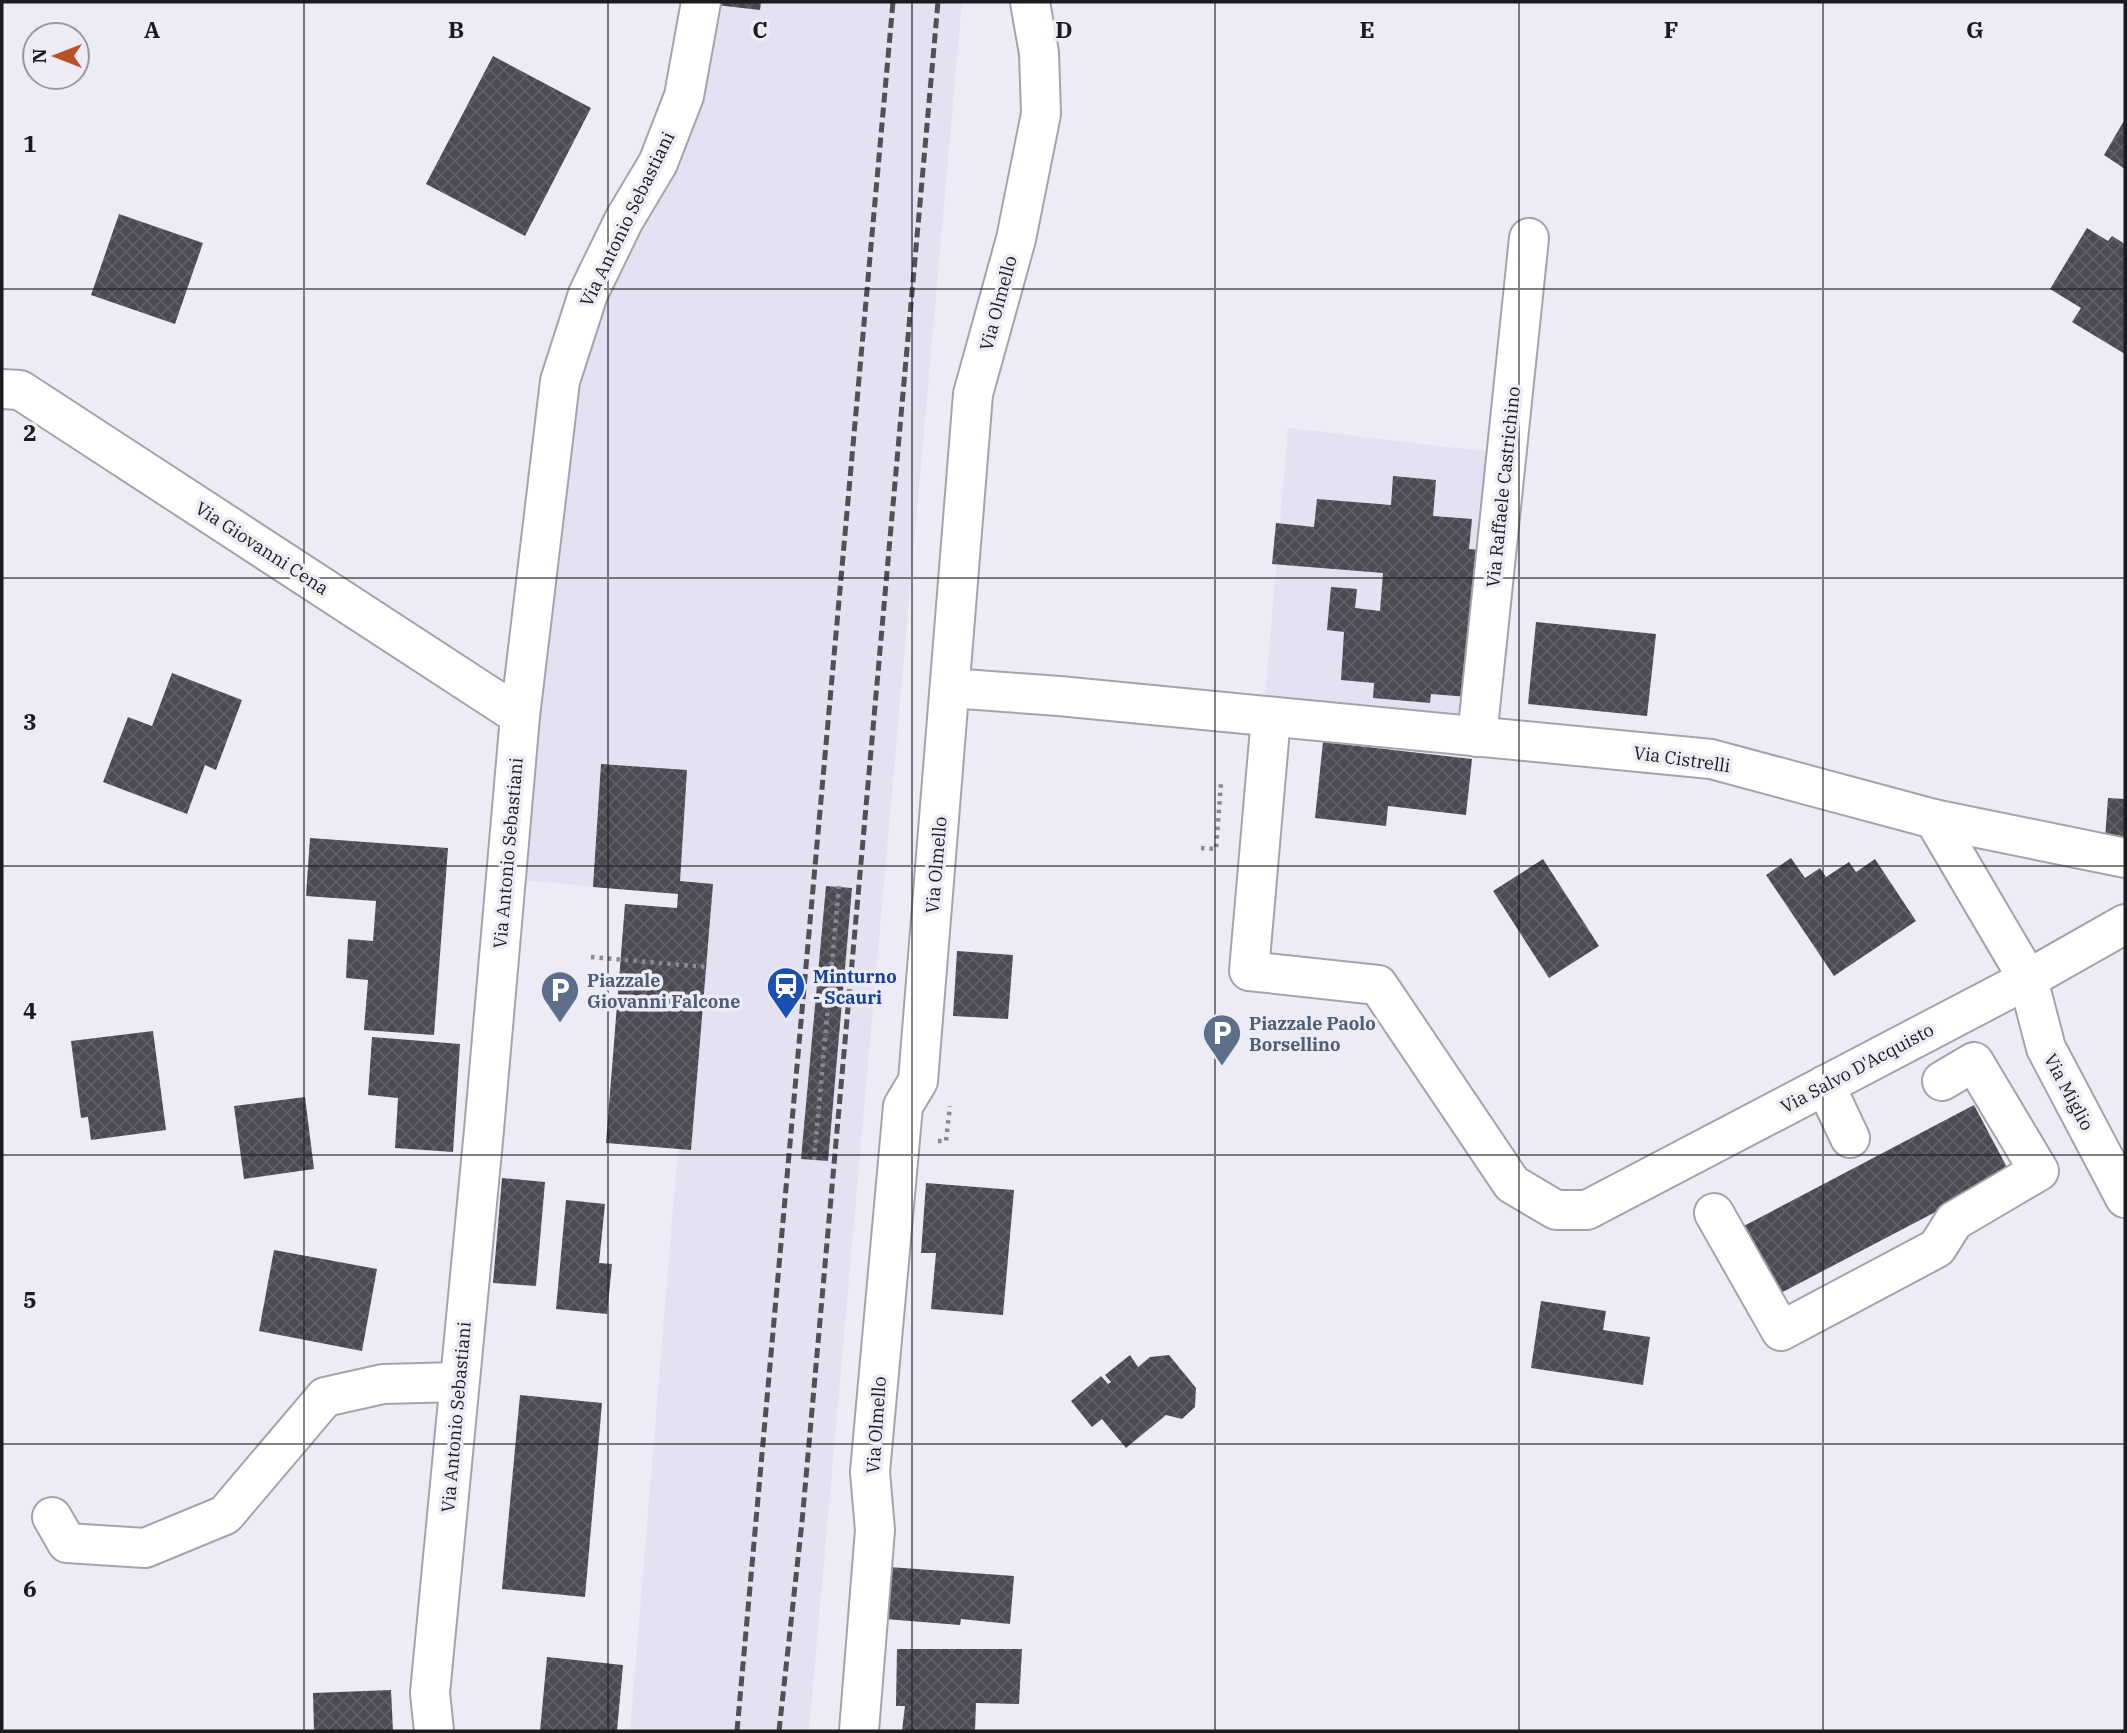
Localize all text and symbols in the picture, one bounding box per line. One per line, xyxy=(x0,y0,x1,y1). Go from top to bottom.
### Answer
text: A xyxy=(144,14,160,44)
text: B xyxy=(448,14,464,44)
text: C xyxy=(752,14,768,44)
text: D xyxy=(1055,14,1073,44)
text: E xyxy=(1359,14,1375,44)
text: F xyxy=(1664,14,1678,44)
text: G xyxy=(1966,14,1984,44)
north arrow xyxy=(21,21,91,91)
text: N xyxy=(27,48,51,64)
street label: Via Antonio Sebastiani xyxy=(575,127,680,310)
text: 1 xyxy=(23,128,37,158)
street label: Via Olmello xyxy=(974,253,1022,353)
street label: Via Raffaele Castrichino xyxy=(1481,385,1525,589)
text: 2 xyxy=(23,417,37,447)
street label: Via Giovanni Cena xyxy=(191,496,333,600)
text: 3 xyxy=(23,706,37,736)
street label: Via Cistrelli xyxy=(1632,741,1732,777)
street label: Via Antonio Sebastiani xyxy=(488,756,528,950)
street label: Via Olmello xyxy=(920,816,952,914)
station icon: Minturno - Scauri xyxy=(765,965,807,1020)
place label: Minturno - Scauri xyxy=(813,965,897,1009)
parking icon: Piazzale Giovanni Falcone xyxy=(539,969,581,1024)
place label: Piazzale Giovanni Falcone xyxy=(587,969,740,1013)
text: 4 xyxy=(23,995,37,1025)
parking icon: Piazzale Paolo Borsellino xyxy=(1201,1012,1243,1067)
place label: Piazzale Paolo Borsellino xyxy=(1249,1012,1376,1056)
street label: Via Salvo D'Acquisto xyxy=(1776,1018,1938,1118)
street label: Via Miglio xyxy=(2039,1050,2099,1134)
text: 5 xyxy=(23,1284,37,1314)
street label: Via Antonio Sebastiani xyxy=(436,1320,476,1514)
street label: Via Olmello xyxy=(861,1376,891,1474)
text: 6 xyxy=(23,1573,37,1603)

